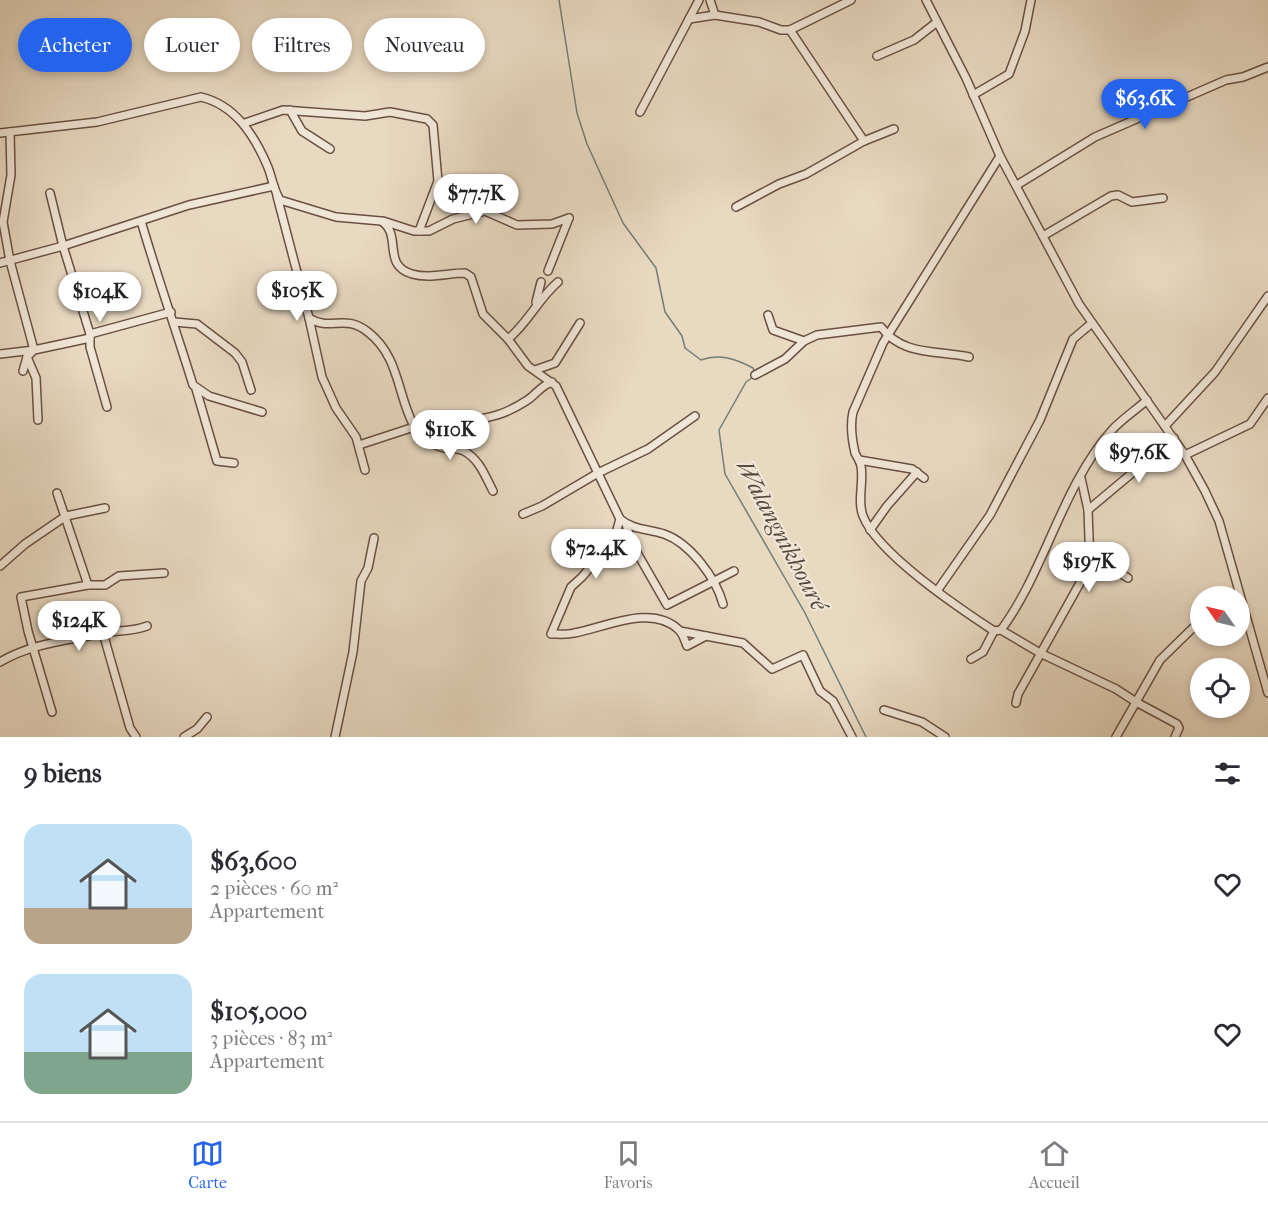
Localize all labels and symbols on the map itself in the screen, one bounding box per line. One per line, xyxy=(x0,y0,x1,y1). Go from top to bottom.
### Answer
pin: $63.6K xyxy=(1096,79,1194,130)
pin: $77.7K xyxy=(427,174,525,225)
pin: $105K xyxy=(255,271,339,322)
pin: $104K xyxy=(58,272,142,323)
pin: $110K xyxy=(408,410,492,461)
pin: $97.6K xyxy=(1090,433,1188,484)
water label: Walangnikhouré xyxy=(731,455,835,618)
pin: $72.4K xyxy=(547,529,645,580)
pin: $197K xyxy=(1047,542,1131,593)
north arrow xyxy=(1190,586,1250,646)
pin: $124K xyxy=(37,601,121,652)

